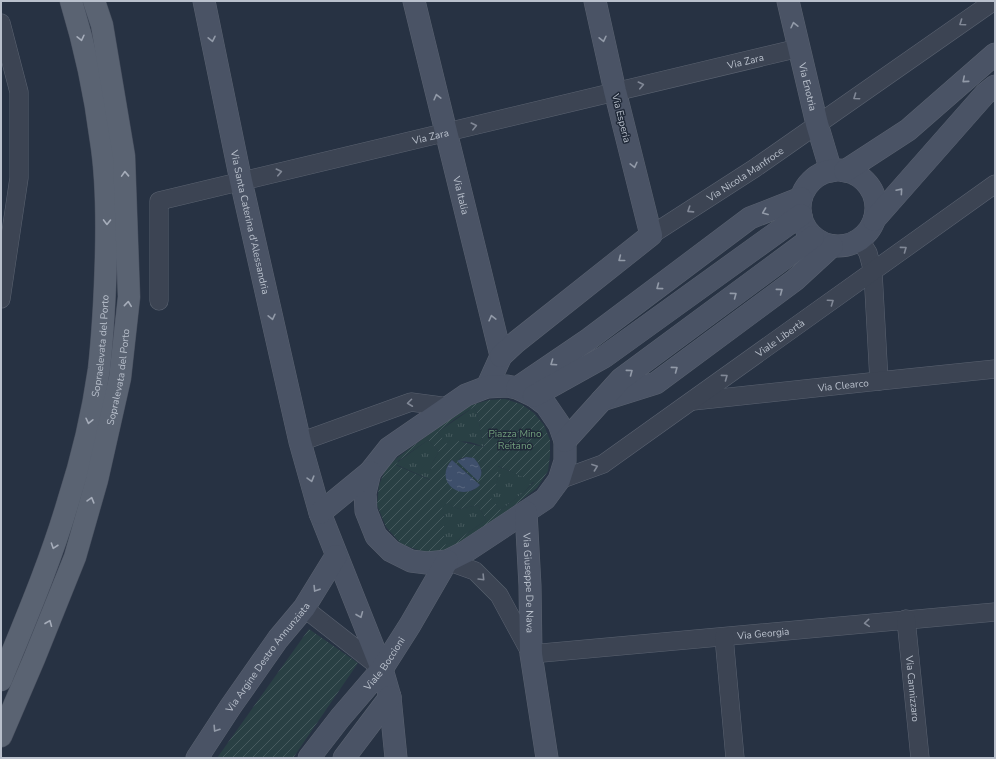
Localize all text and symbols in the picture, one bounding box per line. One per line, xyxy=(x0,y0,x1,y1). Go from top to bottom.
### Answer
one-way arrow xyxy=(960,18,967,25)
one-way arrow xyxy=(790,21,798,28)
one-way arrow xyxy=(77,35,85,42)
one-way arrow xyxy=(208,36,216,42)
one-way arrow xyxy=(599,36,607,42)
street label: Via Zara xyxy=(725,51,765,73)
street label: Via Enotria xyxy=(795,61,820,112)
one-way arrow xyxy=(963,75,970,82)
one-way arrow xyxy=(637,81,644,90)
street label: Via Esperia xyxy=(608,91,634,144)
one-way arrow xyxy=(853,92,860,99)
one-way arrow xyxy=(433,93,442,100)
one-way arrow xyxy=(470,122,477,131)
street label: Via Zara xyxy=(410,126,450,148)
street label: Via Nicola Manfroce xyxy=(703,144,787,206)
street label: Via Santa Caterina d'Alessandria xyxy=(227,148,272,296)
one-way arrow xyxy=(629,162,638,169)
one-way arrow xyxy=(275,168,282,177)
one-way arrow xyxy=(121,171,130,177)
street label: Via Italia xyxy=(449,174,472,216)
one-way arrow xyxy=(896,188,903,196)
one-way arrow xyxy=(687,205,694,212)
one-way arrow xyxy=(761,208,768,216)
one-way arrow xyxy=(102,219,111,225)
one-way arrow xyxy=(900,247,907,254)
one-way arrow xyxy=(618,254,625,261)
one-way arrow xyxy=(656,282,663,289)
one-way arrow xyxy=(775,289,782,296)
one-way arrow xyxy=(730,292,737,299)
street label: Sopraelevata del Porto xyxy=(89,294,113,398)
one-way arrow xyxy=(827,299,834,307)
one-way arrow xyxy=(123,301,132,307)
one-way arrow xyxy=(267,314,275,320)
one-way arrow xyxy=(488,315,497,322)
street label: Viale Libertà xyxy=(752,316,808,361)
street label: Sopralevata del Porto xyxy=(104,328,133,427)
one-way arrow xyxy=(551,358,558,365)
one-way arrow xyxy=(671,367,678,374)
one-way arrow xyxy=(625,370,632,377)
one-way arrow xyxy=(721,374,728,382)
street label: Via Clearco xyxy=(816,376,870,396)
one-way arrow xyxy=(407,398,414,407)
one-way arrow xyxy=(85,418,93,424)
park label: Piazza Mino Reitano xyxy=(488,427,542,453)
one-way arrow xyxy=(592,464,599,472)
one-way arrow xyxy=(306,476,314,483)
one-way arrow xyxy=(86,497,95,504)
street label: Via Giuseppe De Nava xyxy=(519,531,537,633)
one-way arrow xyxy=(50,543,58,550)
one-way arrow xyxy=(477,573,484,581)
one-way arrow xyxy=(313,585,320,592)
street label: Via Argine Destro Annunziata xyxy=(222,600,314,716)
one-way arrow xyxy=(355,611,363,618)
one-way arrow xyxy=(44,619,52,626)
one-way arrow xyxy=(864,619,870,628)
street label: Via Georgia xyxy=(736,625,790,643)
street label: Viale Boccioni xyxy=(360,634,409,694)
street label: Via Cannizzaro xyxy=(902,654,922,723)
one-way arrow xyxy=(213,725,221,732)

